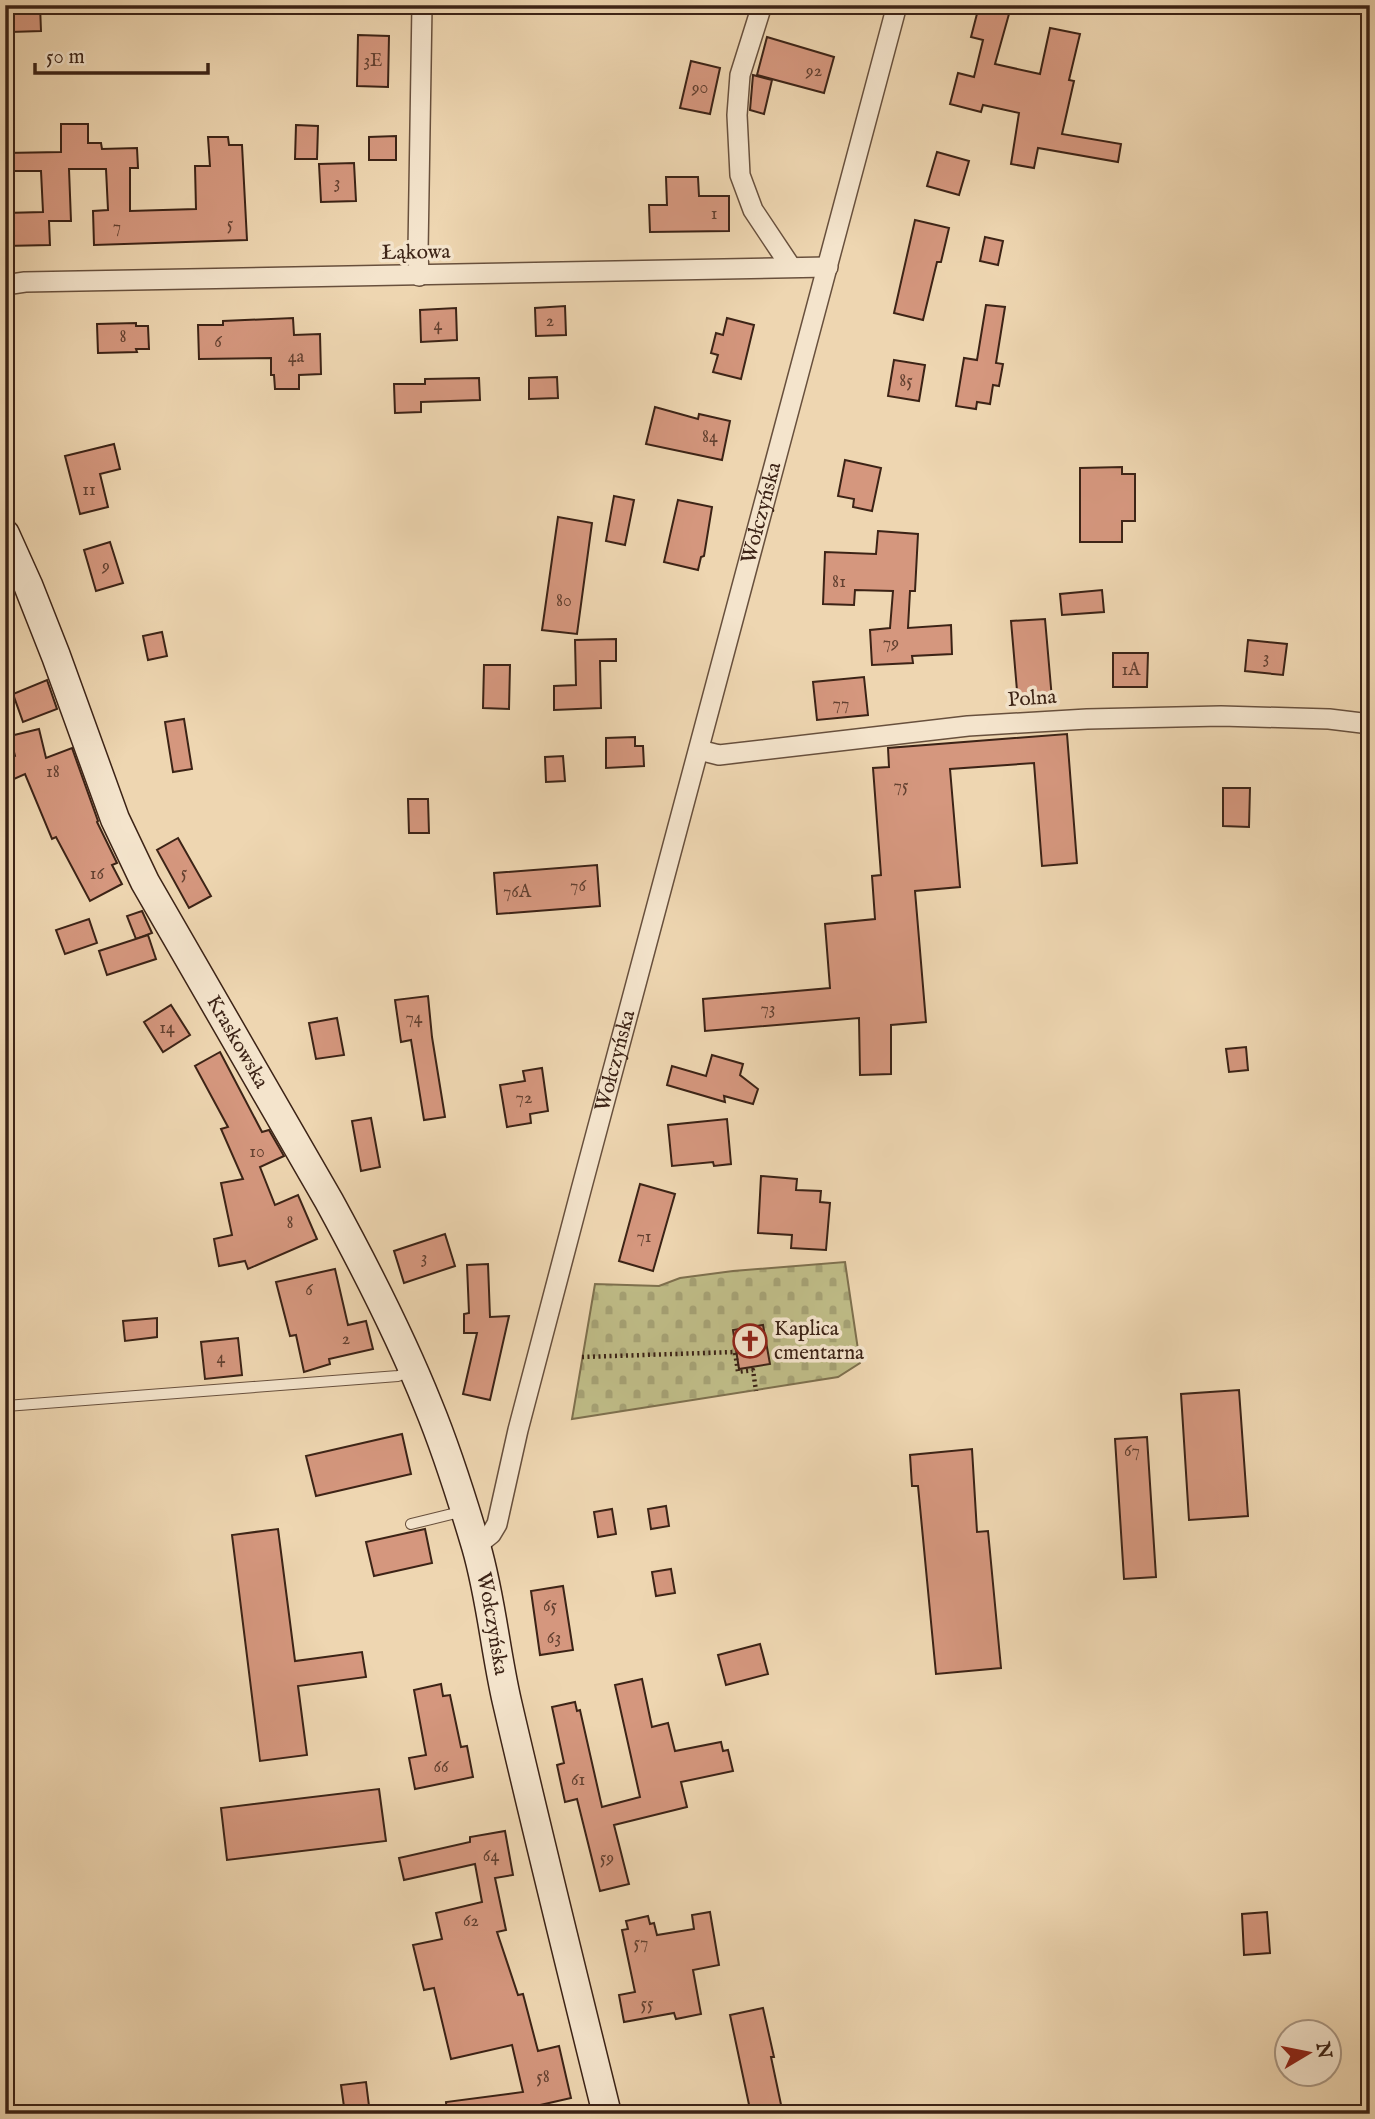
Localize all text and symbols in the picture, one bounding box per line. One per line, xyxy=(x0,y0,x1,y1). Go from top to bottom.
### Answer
scale bar xyxy=(35,32,208,76)
text: 50 m xyxy=(46,44,85,71)
house number: 3E xyxy=(363,50,383,73)
house number: 92 xyxy=(805,60,822,83)
house number: 90 xyxy=(691,77,708,100)
house number: 3 xyxy=(334,172,340,195)
house number: 1 xyxy=(711,203,717,226)
house number: 5 xyxy=(227,213,234,236)
house number: 7 xyxy=(113,216,121,239)
street label: Łąkowa xyxy=(381,239,452,267)
house number: 2 xyxy=(546,310,554,333)
house number: 4 xyxy=(434,314,443,337)
house number: 8 xyxy=(119,326,127,349)
house number: 6 xyxy=(214,331,222,354)
house number: 4a xyxy=(288,346,305,369)
house number: 85 xyxy=(899,370,913,393)
house number: 84 xyxy=(702,426,718,449)
street label: Wołczyńska xyxy=(735,458,788,567)
house number: 11 xyxy=(82,479,96,502)
house number: 9 xyxy=(101,555,110,578)
house number: 81 xyxy=(832,571,846,594)
house number: 80 xyxy=(556,590,572,613)
house number: 79 xyxy=(883,632,899,655)
house number: 3 xyxy=(1263,647,1269,670)
house number: 1A xyxy=(1122,659,1141,682)
street label: Polna xyxy=(1007,684,1058,714)
house number: 77 xyxy=(833,693,849,716)
house number: 18 xyxy=(46,761,60,784)
house number: 75 xyxy=(894,775,909,798)
house number: 5 xyxy=(181,862,188,885)
house number: 16 xyxy=(90,863,105,886)
house number: 76 xyxy=(570,875,586,898)
house number: 76A xyxy=(503,881,532,904)
street label: Kraskowska xyxy=(200,991,275,1094)
house number: 73 xyxy=(760,998,776,1021)
street label: Wołczyńska xyxy=(589,1006,642,1114)
house number: 74 xyxy=(405,1007,423,1030)
house number: 14 xyxy=(159,1017,175,1040)
house number: 72 xyxy=(516,1087,532,1110)
house number: 10 xyxy=(249,1141,265,1164)
house number: 8 xyxy=(286,1212,294,1235)
house number: 71 xyxy=(636,1226,652,1249)
house number: 3 xyxy=(421,1247,427,1270)
house number: 6 xyxy=(305,1279,313,1302)
place label: Kaplica cmentarna xyxy=(774,1316,865,1367)
church icon: Kaplica cmentarna xyxy=(731,1322,769,1360)
house number: 2 xyxy=(342,1328,350,1351)
house number: 4 xyxy=(217,1347,226,1370)
house number: 67 xyxy=(1124,1440,1140,1463)
street label: Wołczyńska xyxy=(470,1570,515,1678)
house number: 65 xyxy=(543,1595,558,1618)
house number: 63 xyxy=(547,1627,561,1650)
house number: 66 xyxy=(433,1756,449,1779)
house number: 61 xyxy=(571,1769,585,1792)
house number: 64 xyxy=(483,1845,499,1868)
house number: 59 xyxy=(600,1847,614,1870)
house number: 62 xyxy=(463,1910,479,1933)
house number: 57 xyxy=(634,1932,648,1955)
house number: 55 xyxy=(640,1993,654,2016)
north arrow xyxy=(1274,2018,1344,2088)
text: N xyxy=(1309,2039,1336,2061)
house number: 58 xyxy=(536,2066,550,2089)

